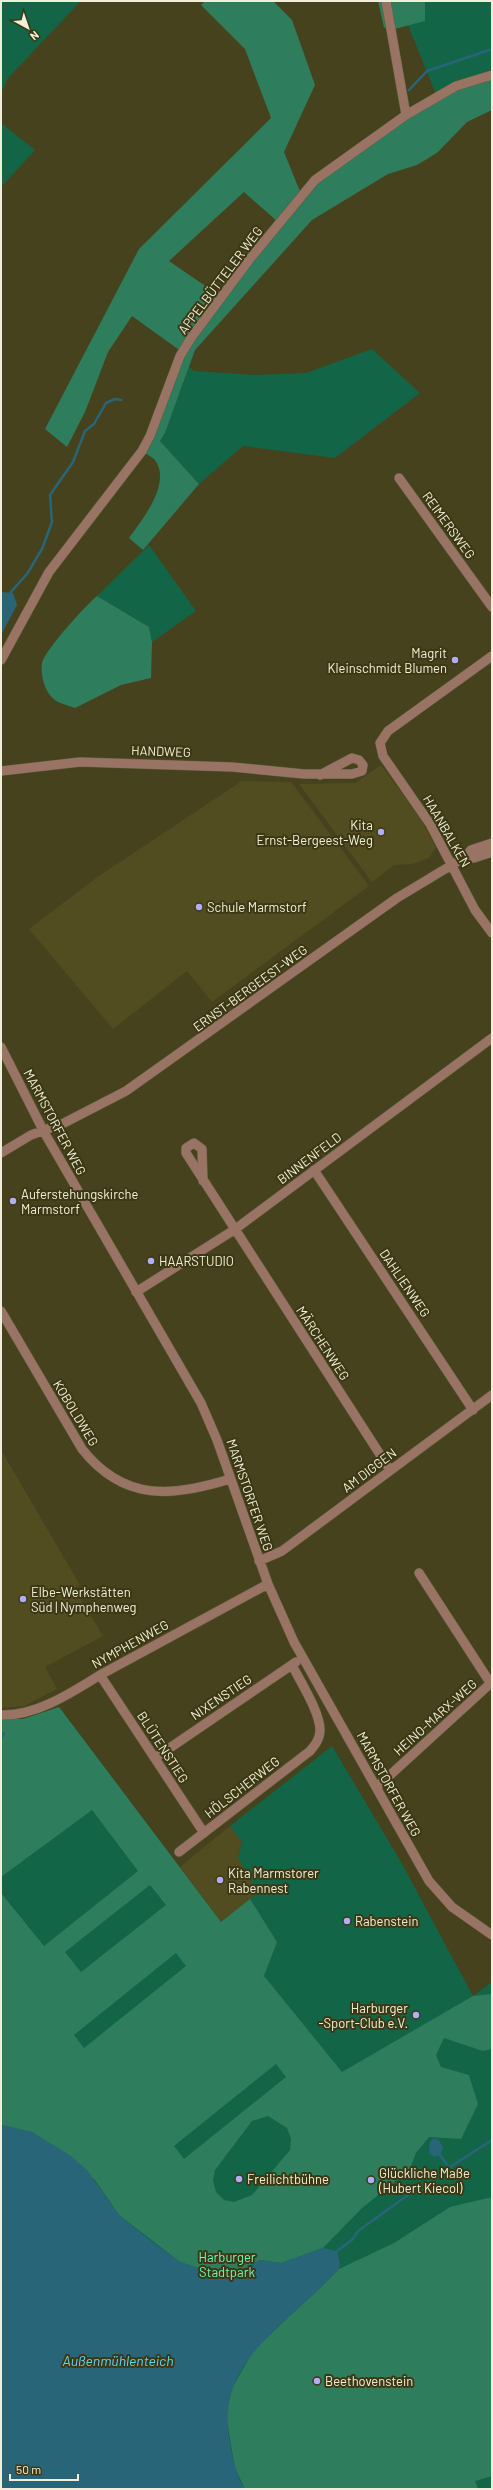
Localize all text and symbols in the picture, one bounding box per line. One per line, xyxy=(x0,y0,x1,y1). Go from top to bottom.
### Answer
north arrow xyxy=(8,8,48,48)
text: N xyxy=(28,29,42,43)
street label: APPELBÜTTELER WEG xyxy=(174,223,266,337)
street label: REIMERSWEG xyxy=(419,488,479,562)
place label: Magrit Kleinschmidt Blumen xyxy=(328,645,447,676)
marker: Magrit Kleinschmidt Blumen xyxy=(450,655,460,665)
street label: HANDWEG xyxy=(131,742,191,760)
street label: HAANBALKEN xyxy=(420,792,474,870)
place label: Kita Ernst-Bergeest-Weg xyxy=(257,817,373,848)
marker: Kita Ernst-Bergeest-Weg xyxy=(376,827,386,837)
place label: Schule Marmstorf xyxy=(207,899,307,915)
marker: Schule Marmstorf xyxy=(194,902,204,912)
street label: ERNST-BERGEEST-WEG xyxy=(190,941,310,1035)
street label: MARMSTORFER WEG xyxy=(20,1066,90,1178)
street label: BINNENFELD xyxy=(274,1129,344,1187)
place label: Auferstehungskirche Marmstorf xyxy=(21,1186,138,1217)
marker: Auferstehungskirche Marmstorf xyxy=(8,1196,18,1206)
street label: DAHLIENWEG xyxy=(376,1246,434,1320)
place label: HAARSTUDIO xyxy=(159,1253,234,1269)
marker: HAARSTUDIO xyxy=(146,1256,156,1266)
street label: MÄRCHENWEG xyxy=(293,1303,353,1383)
street label: KOBOLDWEG xyxy=(50,1377,102,1449)
street label: MARMSTORFER WEG xyxy=(223,1437,277,1553)
street label: AM DIGGEN xyxy=(339,1444,399,1496)
place label: Elbe-Werkstätten Süd | Nymphenweg xyxy=(31,1584,137,1615)
marker: Elbe-Werkstätten Süd | Nymphenweg xyxy=(18,1594,28,1604)
street label: NYMPHENWEG xyxy=(89,1616,171,1672)
street label: NIXENSTIEG xyxy=(187,1671,255,1723)
street label: HEINO-MARX-WEG xyxy=(390,1675,480,1759)
street label: BLÜTENSTIEG xyxy=(134,1708,192,1786)
street label: MARMSTORFER WEG xyxy=(354,1729,424,1839)
street label: HÖLSCHERWEG xyxy=(201,1753,283,1821)
place label: Kita Marmstorer Rabennest xyxy=(228,1865,319,1896)
marker: Kita Marmstorer Rabennest xyxy=(215,1875,225,1885)
place label: Rabenstein xyxy=(355,1913,419,1929)
marker: Rabenstein xyxy=(342,1916,352,1926)
place label: Harburger -Sport-Club e.V. xyxy=(318,2000,408,2031)
marker: Harburger -Sport-Club e.V. xyxy=(411,2010,421,2020)
place label: Glückliche Maße (Hubert Kiecol) xyxy=(378,2165,470,2196)
place label: Freilichtbühne xyxy=(247,2171,329,2187)
marker: Freilichtbühne xyxy=(234,2174,244,2184)
marker: Glückliche Maße (Hubert Kiecol) xyxy=(366,2175,376,2185)
park label: Harburger Stadtpark xyxy=(198,2249,256,2280)
water label: Außenmühlenteich xyxy=(62,2352,174,2369)
place label: Beethovenstein xyxy=(325,2373,413,2389)
marker: Beethovenstein xyxy=(312,2376,322,2386)
scale bar xyxy=(10,2456,78,2482)
text: 50 m xyxy=(16,2462,41,2476)

